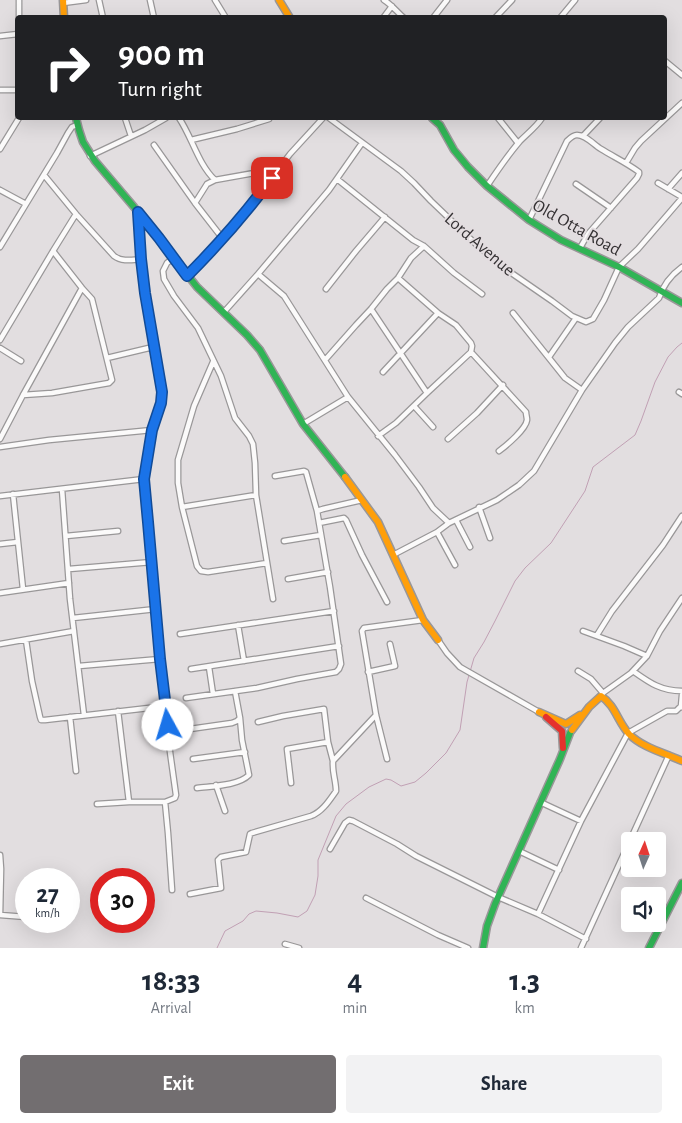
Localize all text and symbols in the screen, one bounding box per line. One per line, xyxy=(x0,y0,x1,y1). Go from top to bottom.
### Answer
icon: right xyxy=(35,35,100,100)
text: 900 m xyxy=(118,37,205,72)
text: Turn right xyxy=(118,78,202,100)
pin xyxy=(251,157,293,199)
icon: arrive xyxy=(258,164,286,192)
street label: Old Otta Road xyxy=(529,196,624,260)
street label: Lord Avenue xyxy=(441,210,518,280)
position arrow xyxy=(141,698,193,750)
north arrow xyxy=(621,832,666,878)
map controls xyxy=(621,832,666,932)
speed limit sign: 30 xyxy=(90,868,155,933)
text: 27 xyxy=(36,882,59,907)
button: sound xyxy=(621,887,666,932)
text: km/h xyxy=(35,907,60,919)
text: 18:33 xyxy=(142,966,200,996)
text: 4 xyxy=(347,966,362,996)
text: 1.3 xyxy=(509,966,540,996)
text: Arrival xyxy=(151,1000,192,1016)
text: min xyxy=(342,1000,367,1016)
text: km xyxy=(515,1000,535,1016)
button: Exit xyxy=(20,1055,336,1113)
button: Share xyxy=(346,1055,662,1113)

